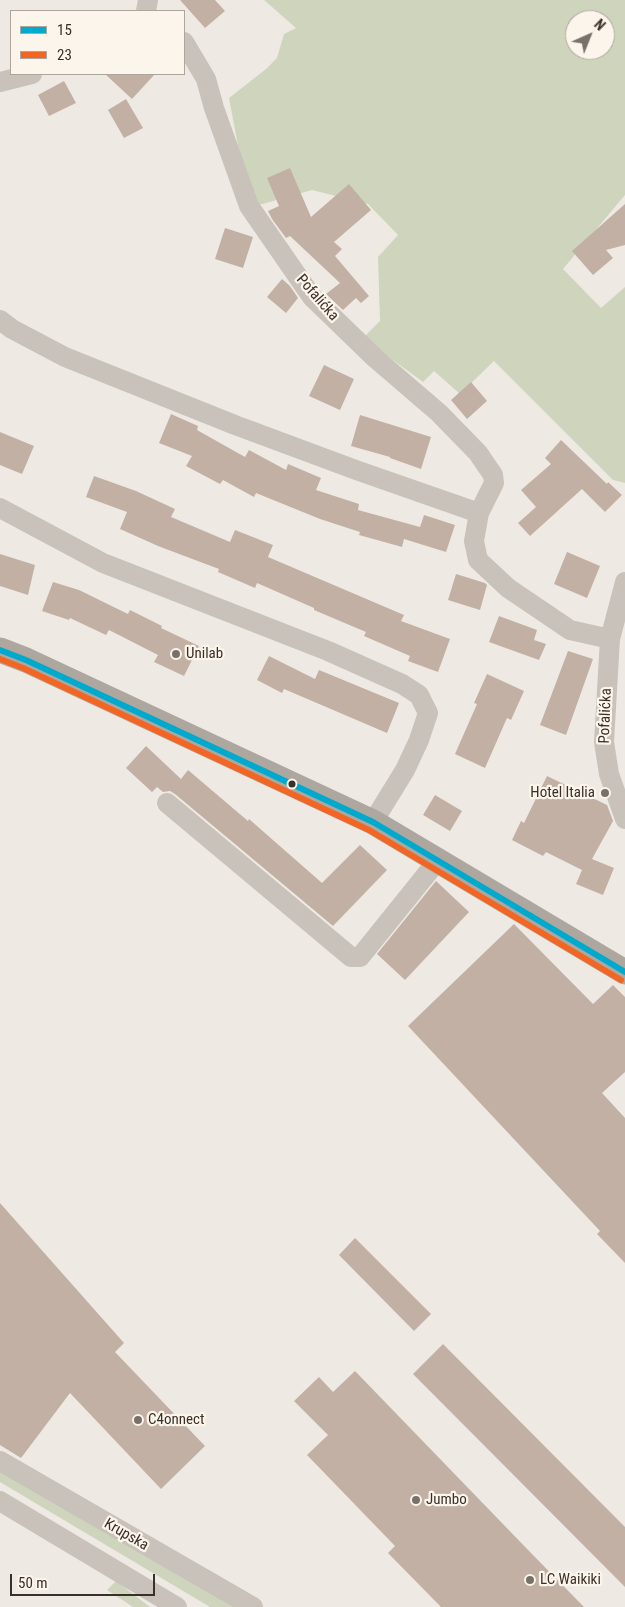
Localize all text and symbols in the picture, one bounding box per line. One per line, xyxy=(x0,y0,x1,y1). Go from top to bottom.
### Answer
legend xyxy=(10,10,185,75)
north arrow xyxy=(565,10,615,60)
text: N xyxy=(591,16,608,34)
text: 15 xyxy=(57,21,72,39)
text: 23 xyxy=(57,46,72,64)
street label: Pofalićka xyxy=(292,271,342,325)
place label: Unilab xyxy=(186,645,223,663)
marker: Unilab xyxy=(170,648,182,660)
street label: Pofalićka xyxy=(596,688,616,744)
unlabelled marker xyxy=(287,779,297,789)
place label: Hotel Italia xyxy=(530,784,595,802)
marker: Hotel Italia xyxy=(599,787,611,799)
place label: C4onnect xyxy=(148,1411,204,1429)
marker: C4onnect xyxy=(132,1414,144,1426)
place label: Jumbo xyxy=(426,1491,467,1509)
marker: Jumbo xyxy=(410,1494,422,1506)
street label: Krupska xyxy=(101,1515,151,1555)
scale bar xyxy=(12,1564,158,1596)
place label: LC Waikiki xyxy=(540,1571,601,1589)
text: 50 m xyxy=(18,1574,48,1592)
marker: LC Waikiki xyxy=(524,1574,536,1586)

